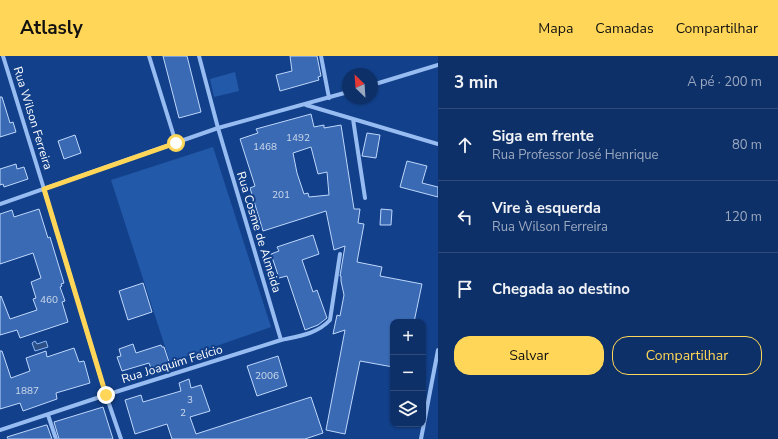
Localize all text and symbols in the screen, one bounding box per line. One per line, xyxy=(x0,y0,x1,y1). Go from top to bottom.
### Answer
text: Atlasly xyxy=(20,15,83,41)
text: Mapa xyxy=(538,19,573,38)
text: Camadas xyxy=(595,19,654,38)
text: Compartilhar xyxy=(676,19,758,38)
street label: Rua Wilson Ferreira xyxy=(10,64,56,172)
north arrow xyxy=(342,68,378,104)
text: 3 min xyxy=(454,71,498,94)
text: A pé · 200 m xyxy=(687,73,762,91)
text: Siga em frente xyxy=(492,126,594,146)
house number: 1492 xyxy=(286,131,310,145)
route start xyxy=(167,134,185,152)
icon: ahead xyxy=(454,134,476,156)
text: 80 m xyxy=(732,136,762,154)
house number: 1468 xyxy=(253,140,277,154)
text: Rua Professor José Henrique xyxy=(492,146,658,164)
street label: Rua Cosme de Almeida xyxy=(233,170,285,294)
house number: 201 xyxy=(272,188,290,202)
text: Vire à esquerda xyxy=(492,198,601,218)
icon: left xyxy=(454,206,476,228)
text: 120 m xyxy=(724,208,762,226)
text: Rua Wilson Ferreira xyxy=(492,218,608,236)
icon: arrive xyxy=(454,278,476,300)
text: Chegada ao destino xyxy=(492,279,630,299)
house number: 460 xyxy=(40,293,58,307)
map controls xyxy=(390,319,426,427)
button: + xyxy=(390,319,426,355)
button: Salvar xyxy=(454,336,604,375)
button: Compartilhar xyxy=(612,336,762,375)
street label: Rua Joaquim Felício xyxy=(119,341,225,387)
button: − xyxy=(390,355,426,391)
house number: 2006 xyxy=(255,369,279,383)
house number: 1887 xyxy=(15,384,39,398)
route end xyxy=(97,386,115,404)
button: layers xyxy=(390,391,426,427)
house number: 3 xyxy=(187,393,193,407)
house number: 2 xyxy=(180,406,186,420)

